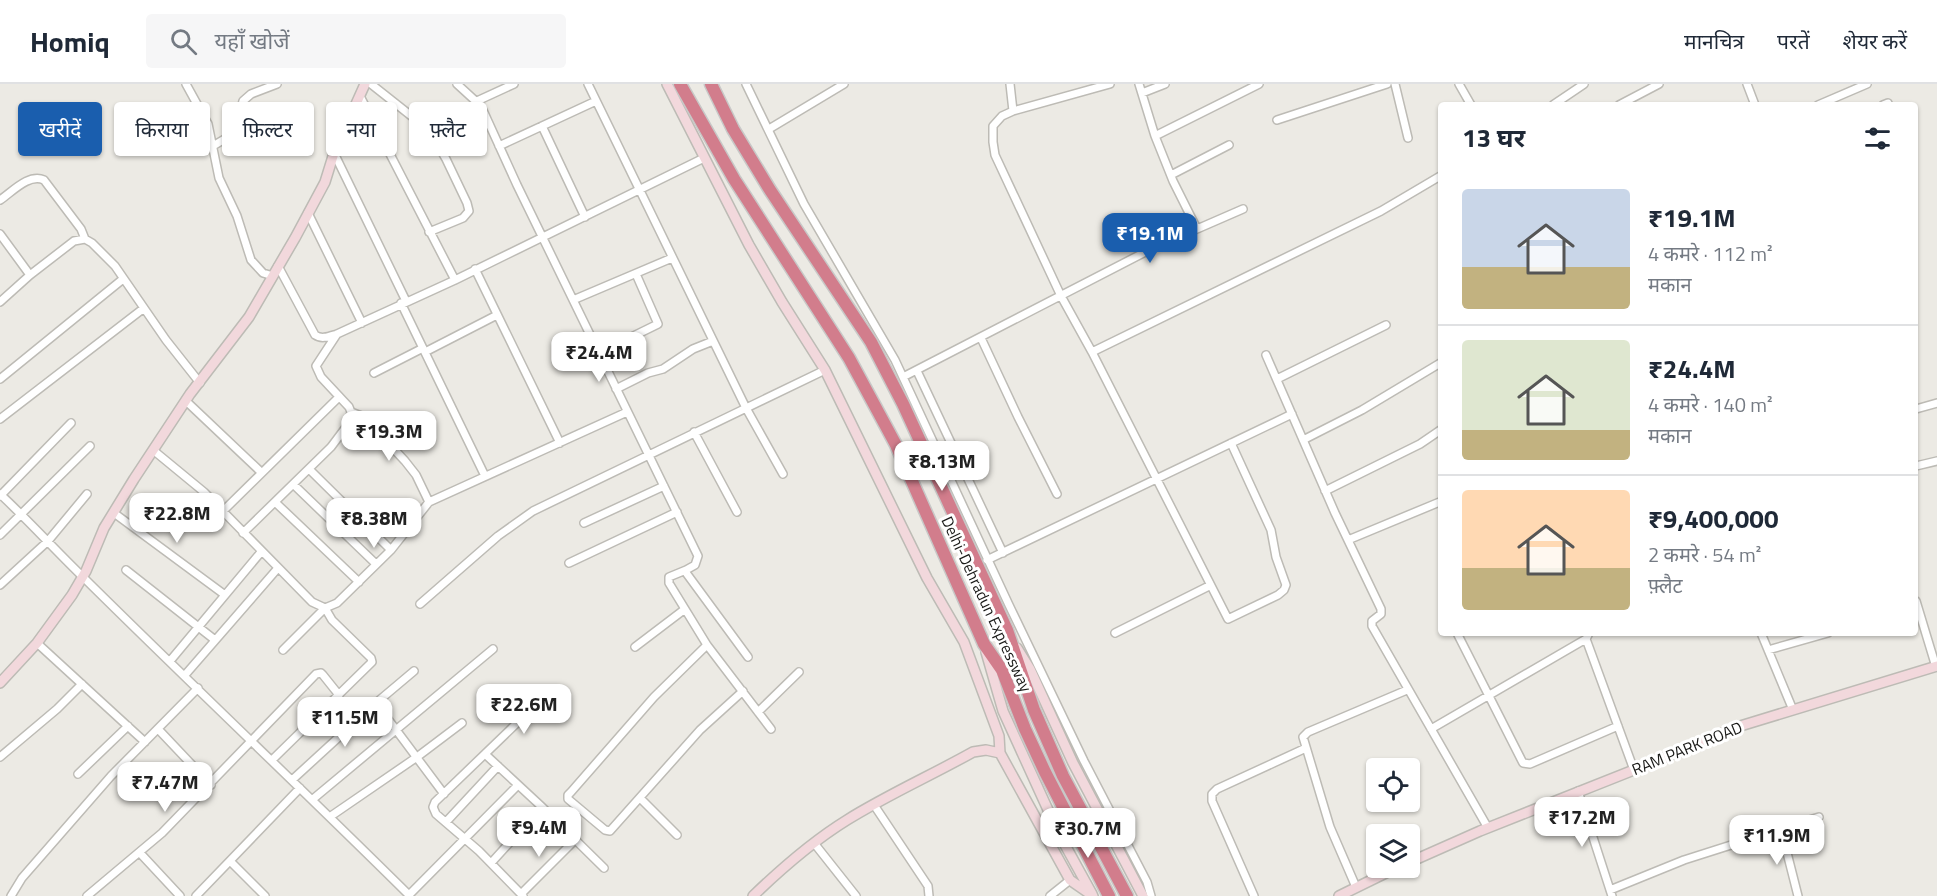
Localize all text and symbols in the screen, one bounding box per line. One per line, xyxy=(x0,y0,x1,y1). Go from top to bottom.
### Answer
search box xyxy=(146,14,566,68)
text: Homiq xyxy=(30,20,110,63)
text: यहाँ खोजें xyxy=(215,24,290,58)
icon: search xyxy=(167,25,200,58)
text: मानचित्र xyxy=(1684,25,1744,57)
text: परतें xyxy=(1777,25,1810,57)
text: शेयर करें xyxy=(1843,25,1907,57)
chip: खरीदें xyxy=(18,102,102,156)
chip: किराया xyxy=(114,102,210,156)
chip: फ़िल्टर xyxy=(222,102,314,156)
chip: नया xyxy=(326,102,397,156)
chip: फ़्लैट xyxy=(409,102,487,156)
text: 13 घर xyxy=(1462,118,1525,157)
icon: filters xyxy=(1861,122,1894,155)
text: ₹19.1M xyxy=(1648,198,1736,237)
pin: ₹19.1M xyxy=(1101,213,1199,264)
icon: home xyxy=(1510,213,1582,285)
text: ₹19.1M xyxy=(1116,217,1184,248)
text: 4 कमरे · 112 m² xyxy=(1648,238,1773,269)
text: मकान xyxy=(1648,269,1692,300)
pin: ₹24.4M xyxy=(550,332,648,383)
text: ₹24.4M xyxy=(565,336,633,367)
text: ₹24.4M xyxy=(1648,349,1736,388)
icon: home xyxy=(1510,364,1582,436)
text: 4 कमरे · 140 m² xyxy=(1648,389,1773,420)
pin: ₹19.3M xyxy=(340,411,438,462)
text: ₹19.3M xyxy=(355,415,423,446)
text: मकान xyxy=(1648,420,1692,451)
pin: ₹8.13M xyxy=(893,441,991,492)
text: ₹8.13M xyxy=(908,445,976,476)
pin: ₹22.8M xyxy=(128,493,226,544)
text: ₹22.8M xyxy=(143,497,211,528)
pin: ₹8.38M xyxy=(325,498,423,549)
text: ₹9,400,000 xyxy=(1648,499,1778,538)
text: ₹8.38M xyxy=(340,502,408,533)
street label: Delhi-Dehradun Expressway xyxy=(936,512,1038,696)
icon: home xyxy=(1510,514,1582,586)
text: 2 कमरे · 54 m² xyxy=(1648,539,1761,570)
text: फ़्लैट xyxy=(1648,570,1683,601)
pin: ₹22.6M xyxy=(475,684,573,735)
text: ₹22.6M xyxy=(490,688,558,719)
pin: ₹11.5M xyxy=(296,697,394,748)
text: ₹11.5M xyxy=(311,701,379,732)
street label: RAM PARK ROAD xyxy=(1628,715,1746,781)
map controls xyxy=(1366,758,1420,878)
button: locate xyxy=(1366,758,1420,812)
pin: ₹7.47M xyxy=(116,762,214,813)
text: ₹7.47M xyxy=(131,766,199,797)
pin: ₹17.2M xyxy=(1533,797,1631,848)
text: ₹17.2M xyxy=(1548,801,1616,832)
pin: ₹9.4M xyxy=(497,807,581,858)
pin: ₹30.7M xyxy=(1039,808,1137,859)
text: ₹9.4M xyxy=(511,811,567,842)
text: ₹30.7M xyxy=(1054,812,1122,843)
pin: ₹11.9M xyxy=(1728,815,1826,866)
text: ₹11.9M xyxy=(1743,819,1811,850)
button: layers xyxy=(1366,824,1420,878)

